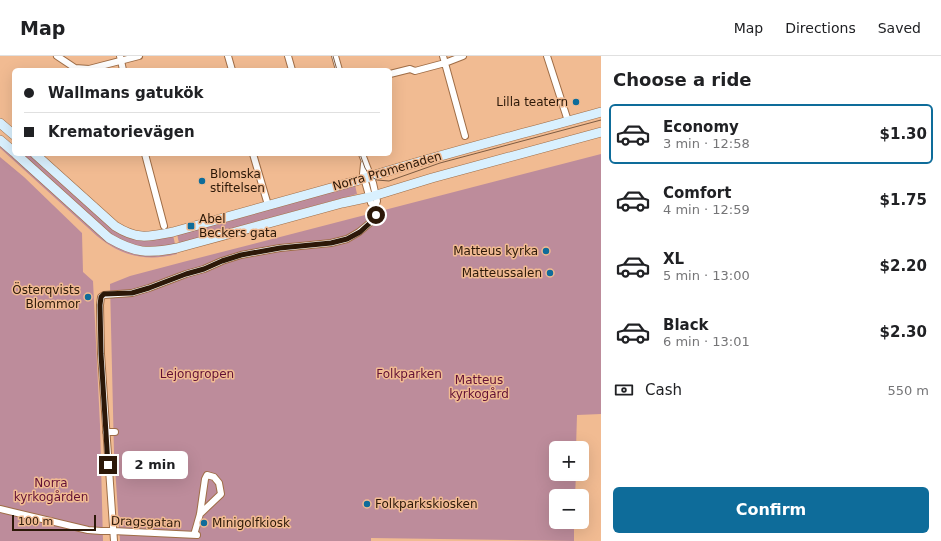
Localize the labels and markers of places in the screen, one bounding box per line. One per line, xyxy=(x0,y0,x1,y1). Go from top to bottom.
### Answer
place label: Lilla teatern xyxy=(496,95,568,109)
marker: Lilla teatern xyxy=(571,97,581,107)
place label: Blomska stiftelsen xyxy=(210,167,265,195)
marker: Blomska stiftelsen xyxy=(197,176,207,186)
place label: Abel Beckers gata xyxy=(199,212,277,240)
marker: Abel Beckers gata xyxy=(186,221,196,231)
place label: Matteus kyrka xyxy=(453,244,538,258)
marker: Matteus kyrka xyxy=(541,246,551,256)
place label: Matteussalen xyxy=(462,266,542,280)
marker: Matteussalen xyxy=(545,268,555,278)
place label: Österqvists Blommor xyxy=(12,281,80,311)
marker: Österqvists Blommor xyxy=(83,292,93,302)
place label: Folkparkskiosken xyxy=(375,497,478,511)
marker: Folkparkskiosken xyxy=(362,499,372,509)
place label: Minigolfkiosk xyxy=(212,516,290,530)
marker: Minigolfkiosk xyxy=(199,518,209,528)

